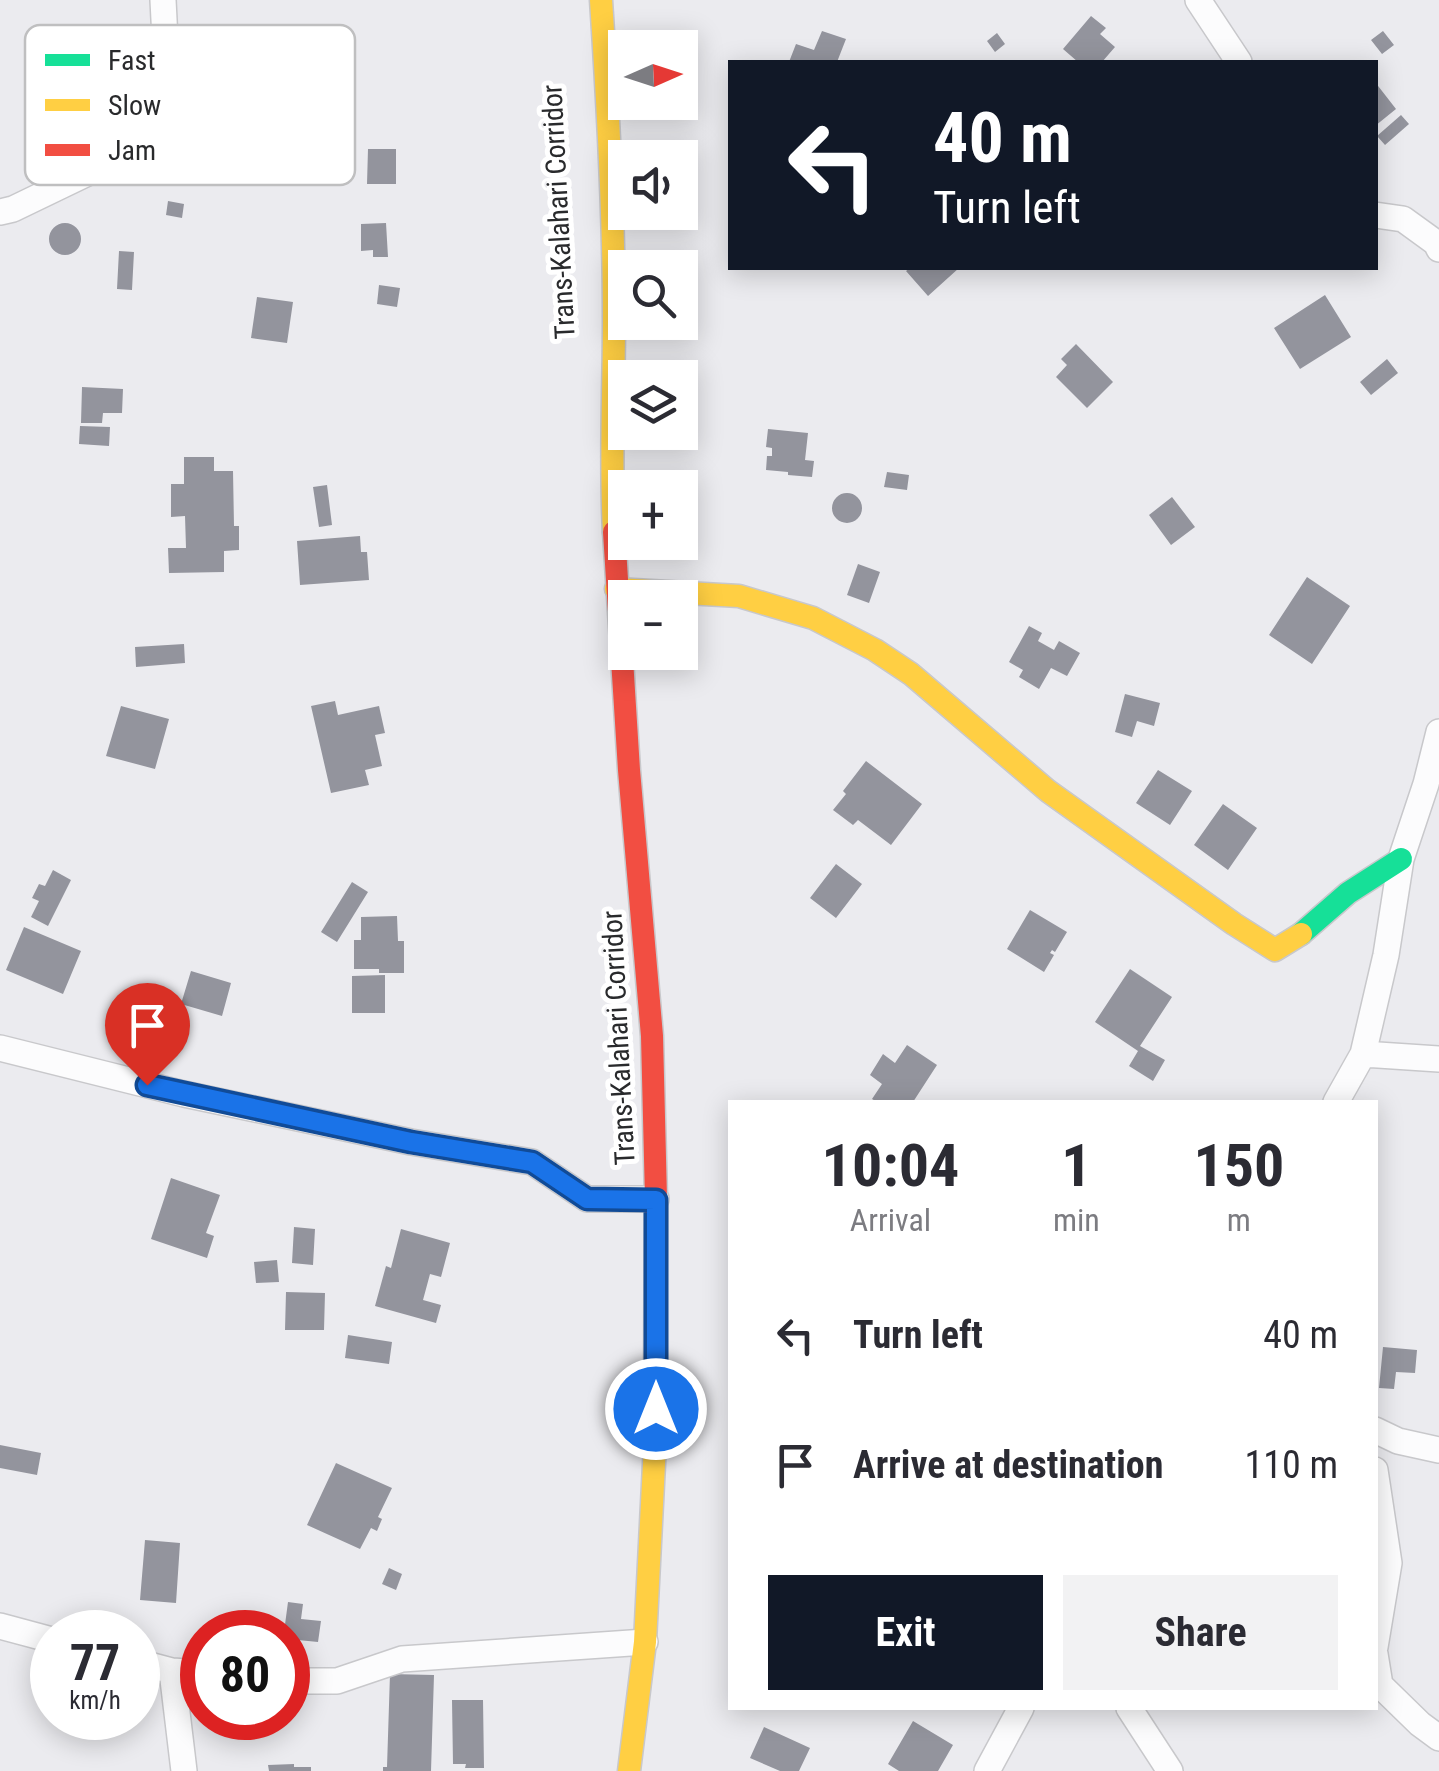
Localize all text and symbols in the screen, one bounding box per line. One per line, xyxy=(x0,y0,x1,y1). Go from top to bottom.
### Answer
legend xyxy=(25,25,355,185)
north arrow xyxy=(608,30,698,120)
map controls xyxy=(608,30,698,670)
text: Fast xyxy=(108,44,155,77)
street label: Trans-Kalahari Corridor xyxy=(535,84,582,340)
text: Slow xyxy=(108,89,161,122)
text: 40 m xyxy=(933,97,1072,179)
icon: left xyxy=(768,100,898,230)
text: Jam xyxy=(108,134,156,167)
button: sound xyxy=(608,140,698,230)
text: Turn left xyxy=(933,181,1081,234)
button: search xyxy=(608,250,698,340)
button: layers xyxy=(608,360,698,450)
button: + xyxy=(608,470,698,560)
button: − xyxy=(608,580,698,670)
street label: Trans-Kalahari Corridor xyxy=(595,910,642,1166)
pin xyxy=(105,983,190,1086)
icon: arrive xyxy=(120,998,175,1053)
text: 10:04 xyxy=(822,1130,959,1201)
text: 1 xyxy=(1061,1130,1092,1201)
text: 150 xyxy=(1193,1130,1284,1201)
text: Arrival xyxy=(850,1201,931,1239)
text: min xyxy=(1053,1201,1100,1239)
text: m xyxy=(1227,1201,1251,1239)
icon: left xyxy=(768,1308,823,1363)
text: Turn left xyxy=(853,1313,983,1357)
text: 40 m xyxy=(1263,1313,1338,1357)
position arrow xyxy=(604,1357,708,1461)
icon: arrive xyxy=(768,1438,823,1493)
text: Arrive at destination xyxy=(853,1443,1163,1487)
text: 110 m xyxy=(1244,1443,1338,1487)
button: Exit xyxy=(768,1575,1043,1690)
button: Share xyxy=(1063,1575,1338,1690)
speed limit sign: 80 xyxy=(180,1610,310,1740)
text: 77 xyxy=(70,1634,120,1692)
text: km/h xyxy=(69,1686,121,1715)

